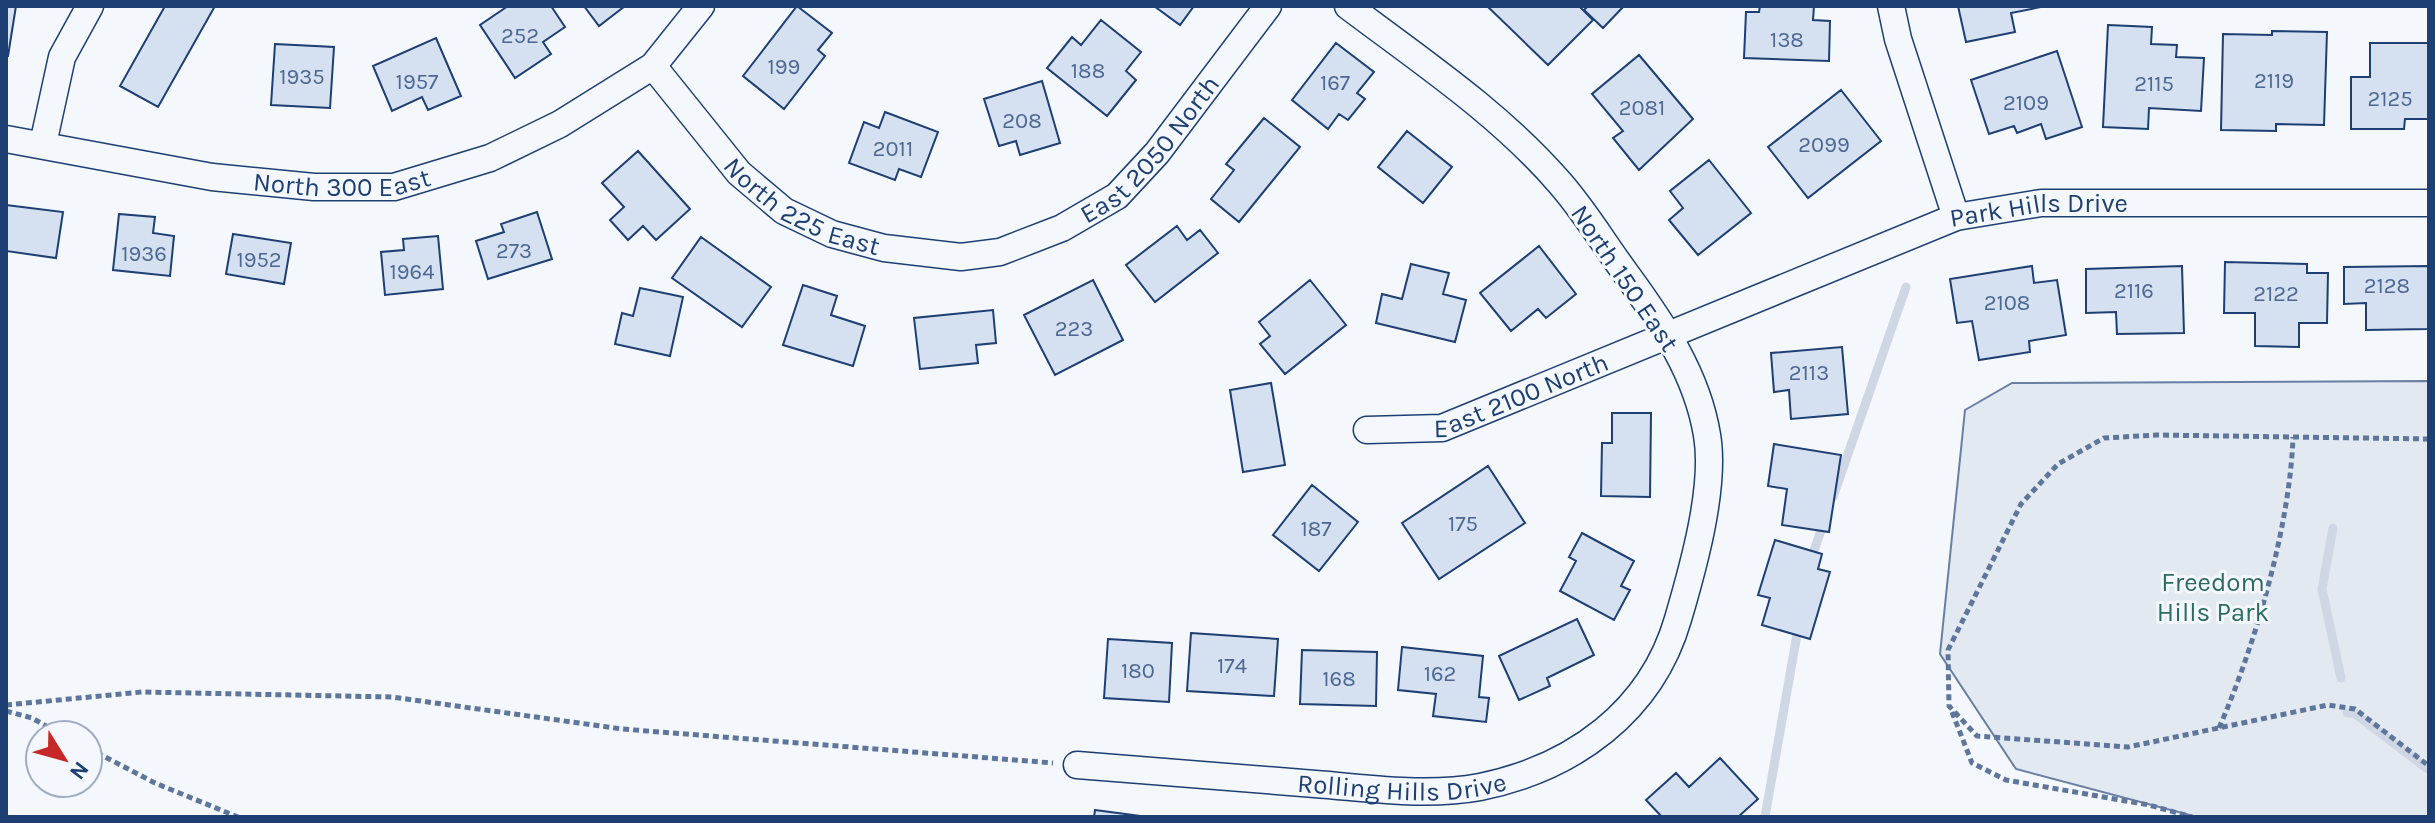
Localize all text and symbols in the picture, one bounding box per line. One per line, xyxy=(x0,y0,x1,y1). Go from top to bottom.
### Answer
house number: 252 xyxy=(501,23,539,49)
house number: 138 xyxy=(1770,27,1804,53)
house number: 199 xyxy=(768,54,800,80)
house number: 188 xyxy=(1071,58,1105,84)
house number: 1935 xyxy=(279,64,325,90)
house number: 2119 xyxy=(2254,68,2294,94)
house number: 1957 xyxy=(396,69,438,95)
street label: East 2050 North xyxy=(1075,70,1226,230)
house number: 167 xyxy=(1320,70,1350,96)
house number: 2115 xyxy=(2134,71,2174,97)
house number: 2125 xyxy=(2367,86,2413,112)
house number: 2109 xyxy=(2003,90,2049,116)
house number: 2081 xyxy=(1619,95,1665,121)
house number: 208 xyxy=(1002,108,1042,134)
house number: 2099 xyxy=(1798,132,1850,158)
house number: 2011 xyxy=(873,136,913,162)
street label: North 225 East xyxy=(717,151,883,262)
street label: North 300 East xyxy=(252,162,434,204)
street label: Park Hills Drive xyxy=(1947,188,2128,234)
street label: North 150 East xyxy=(1564,199,1685,358)
house number: 273 xyxy=(496,238,532,264)
house number: 1936 xyxy=(121,241,167,267)
house number: 1952 xyxy=(236,247,282,273)
house number: 1964 xyxy=(390,259,434,285)
house number: 2128 xyxy=(2364,273,2410,299)
house number: 2116 xyxy=(2114,278,2154,304)
house number: 2122 xyxy=(2253,281,2299,307)
house number: 2108 xyxy=(1984,290,2030,316)
house number: 223 xyxy=(1055,316,1093,342)
street label: East 2100 North xyxy=(1433,346,1613,444)
house number: 2113 xyxy=(1789,360,1829,386)
house number: 175 xyxy=(1448,511,1478,537)
house number: 187 xyxy=(1300,516,1332,542)
park label: Freedom Hills Park xyxy=(2157,567,2269,628)
house number: 174 xyxy=(1217,653,1247,679)
house number: 180 xyxy=(1121,658,1155,684)
house number: 162 xyxy=(1424,661,1456,687)
house number: 168 xyxy=(1322,666,1356,692)
north arrow xyxy=(24,719,104,799)
text: N xyxy=(64,756,94,785)
street label: Rolling Hills Drive xyxy=(1296,766,1510,808)

